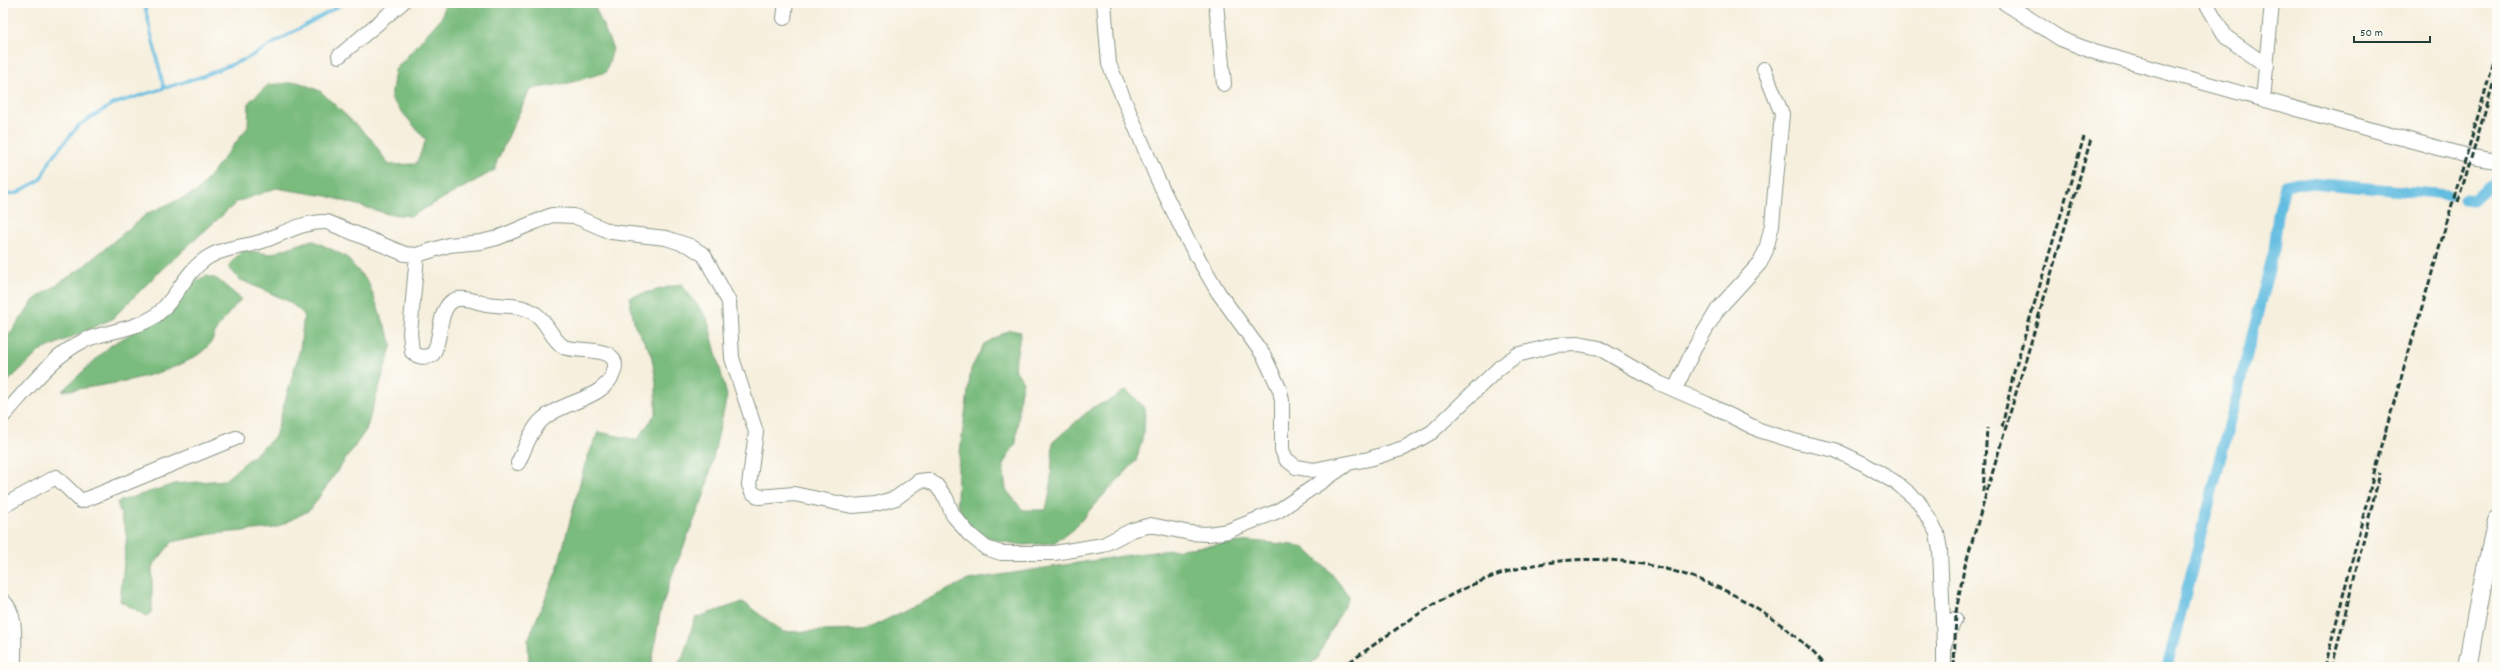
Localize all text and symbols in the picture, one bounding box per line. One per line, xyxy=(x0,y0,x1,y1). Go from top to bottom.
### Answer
scale bar xyxy=(2354,18,2430,44)
text: 50 m xyxy=(2360,25,2383,42)

